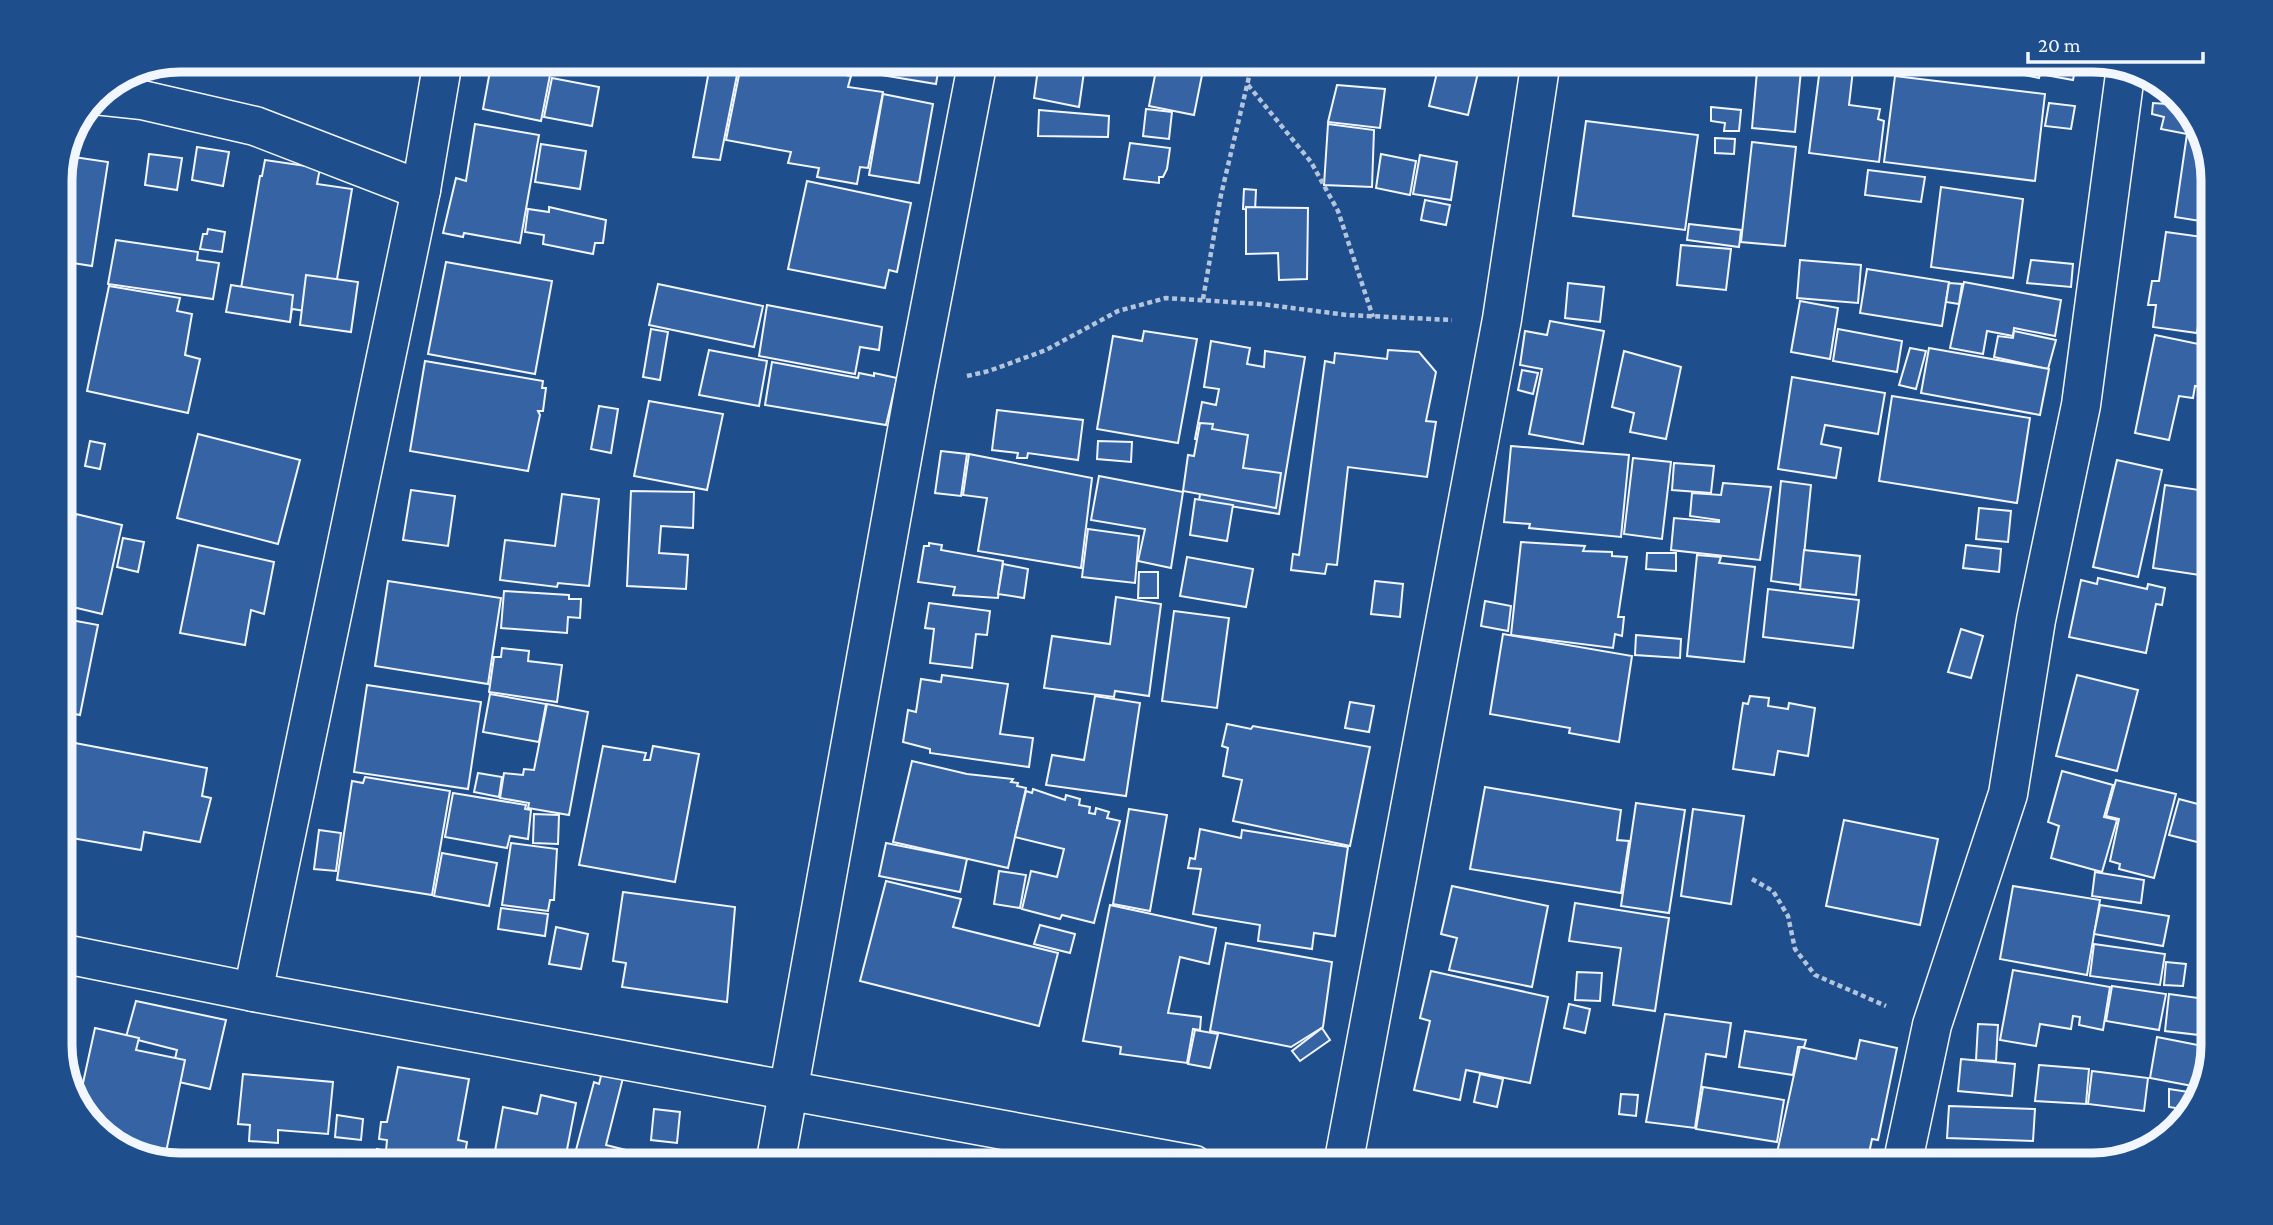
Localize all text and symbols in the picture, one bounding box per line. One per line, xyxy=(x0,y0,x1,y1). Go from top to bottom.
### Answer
scale bar xyxy=(2028,21,2203,65)
text: 20 m xyxy=(2038,33,2081,57)

